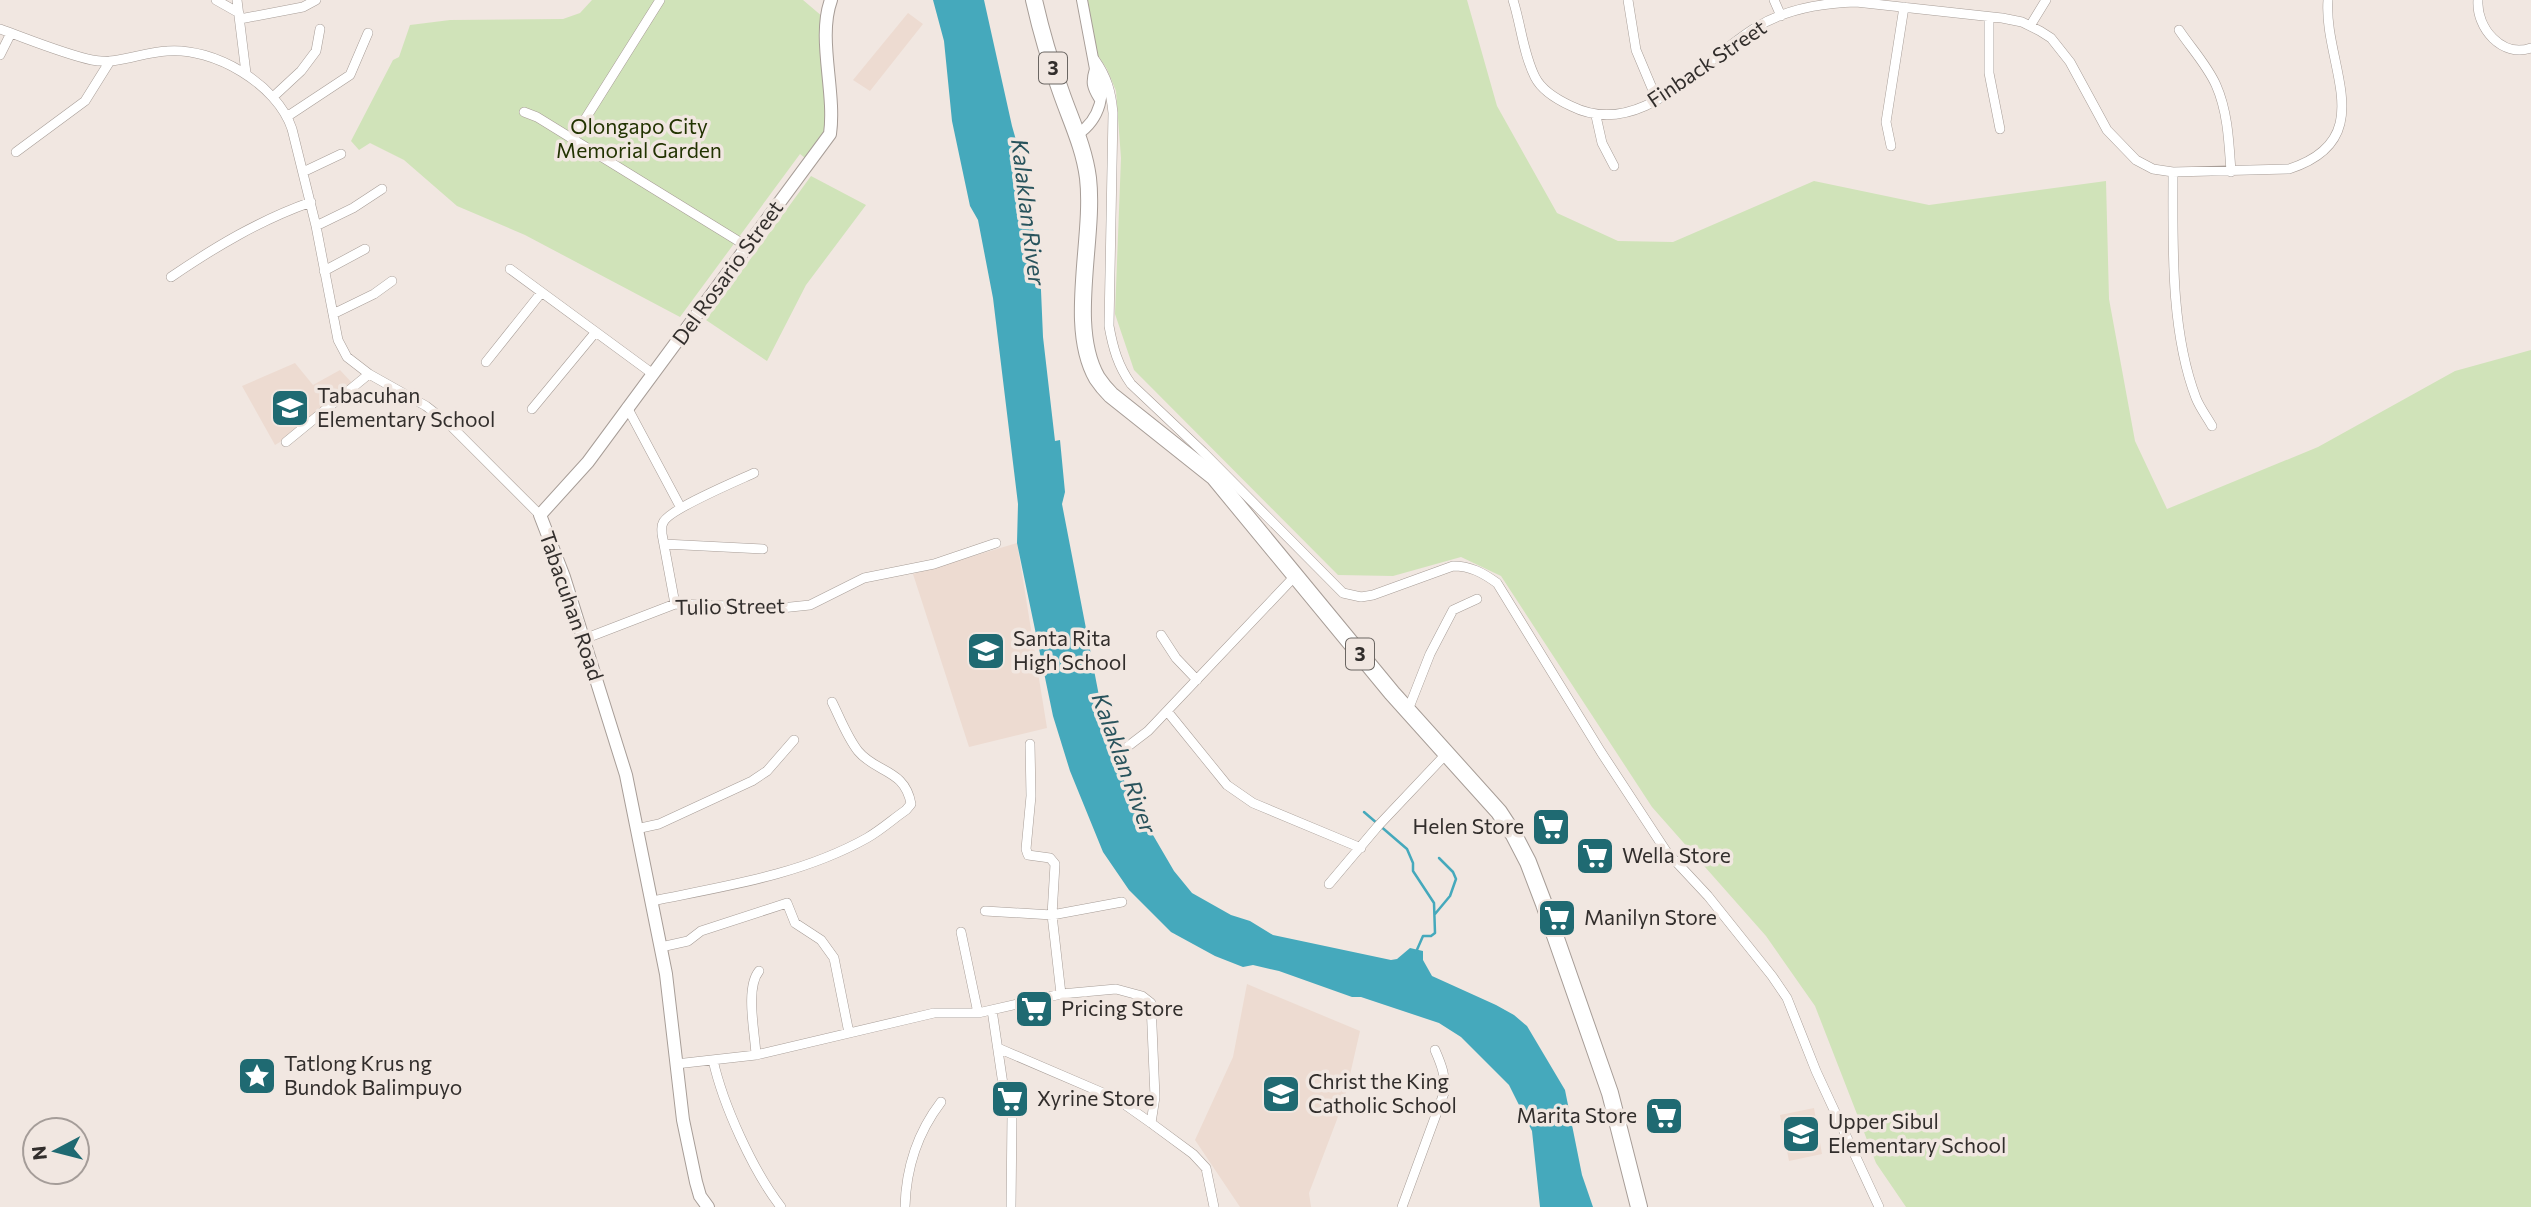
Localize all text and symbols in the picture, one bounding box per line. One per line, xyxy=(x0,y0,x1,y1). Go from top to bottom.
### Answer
street label: Finback Street xyxy=(1642,14,1770,112)
road number: 3 xyxy=(1039,52,1067,83)
park label: Olongapo City Memorial Garden xyxy=(556,113,722,162)
water label: Kalaklan River xyxy=(1006,137,1052,288)
street label: Del Rosario Street xyxy=(666,195,787,349)
place label: Tabacuhan Elementary School xyxy=(317,382,495,431)
school or university icon: Tabacuhan Elementary School xyxy=(269,387,311,429)
street label: Tabacuhan Road xyxy=(535,528,610,683)
street label: Tulio Street xyxy=(675,592,785,619)
place label: Santa Rita High School xyxy=(1013,625,1127,674)
school or university icon: Santa Rita High School xyxy=(965,630,1007,672)
road number: 3 xyxy=(1346,638,1374,670)
water label: Kalaklan River xyxy=(1087,689,1164,837)
supermarket icon: Helen Store xyxy=(1530,806,1572,848)
place label: Helen Store xyxy=(1413,813,1524,838)
supermarket icon: Wella Store xyxy=(1574,835,1616,877)
place label: Wella Store xyxy=(1622,842,1731,867)
supermarket icon: Manilyn Store xyxy=(1536,897,1578,939)
place label: Manilyn Store xyxy=(1584,904,1717,929)
supermarket icon: Pricing Store xyxy=(1013,988,1055,1030)
place label: Pricing Store xyxy=(1061,995,1183,1020)
place label: Tatlong Krus ng Bundok Balimpuyo xyxy=(284,1050,462,1099)
place icon: Tatlong Krus ng Bundok Balimpuyo xyxy=(236,1055,278,1097)
place label: Christ the King Catholic School xyxy=(1308,1068,1457,1117)
school or university icon: Christ the King Catholic School xyxy=(1260,1073,1302,1115)
supermarket icon: Xyrine Store xyxy=(989,1078,1031,1120)
place label: Xyrine Store xyxy=(1037,1085,1155,1110)
supermarket icon: Marita Store xyxy=(1643,1095,1685,1137)
place label: Marita Store xyxy=(1517,1102,1637,1127)
place label: Upper Sibul Elementary School xyxy=(1828,1108,2006,1157)
school or university icon: Upper Sibul Elementary School xyxy=(1780,1113,1822,1155)
north arrow xyxy=(21,1116,91,1186)
text: N xyxy=(26,1145,51,1162)

